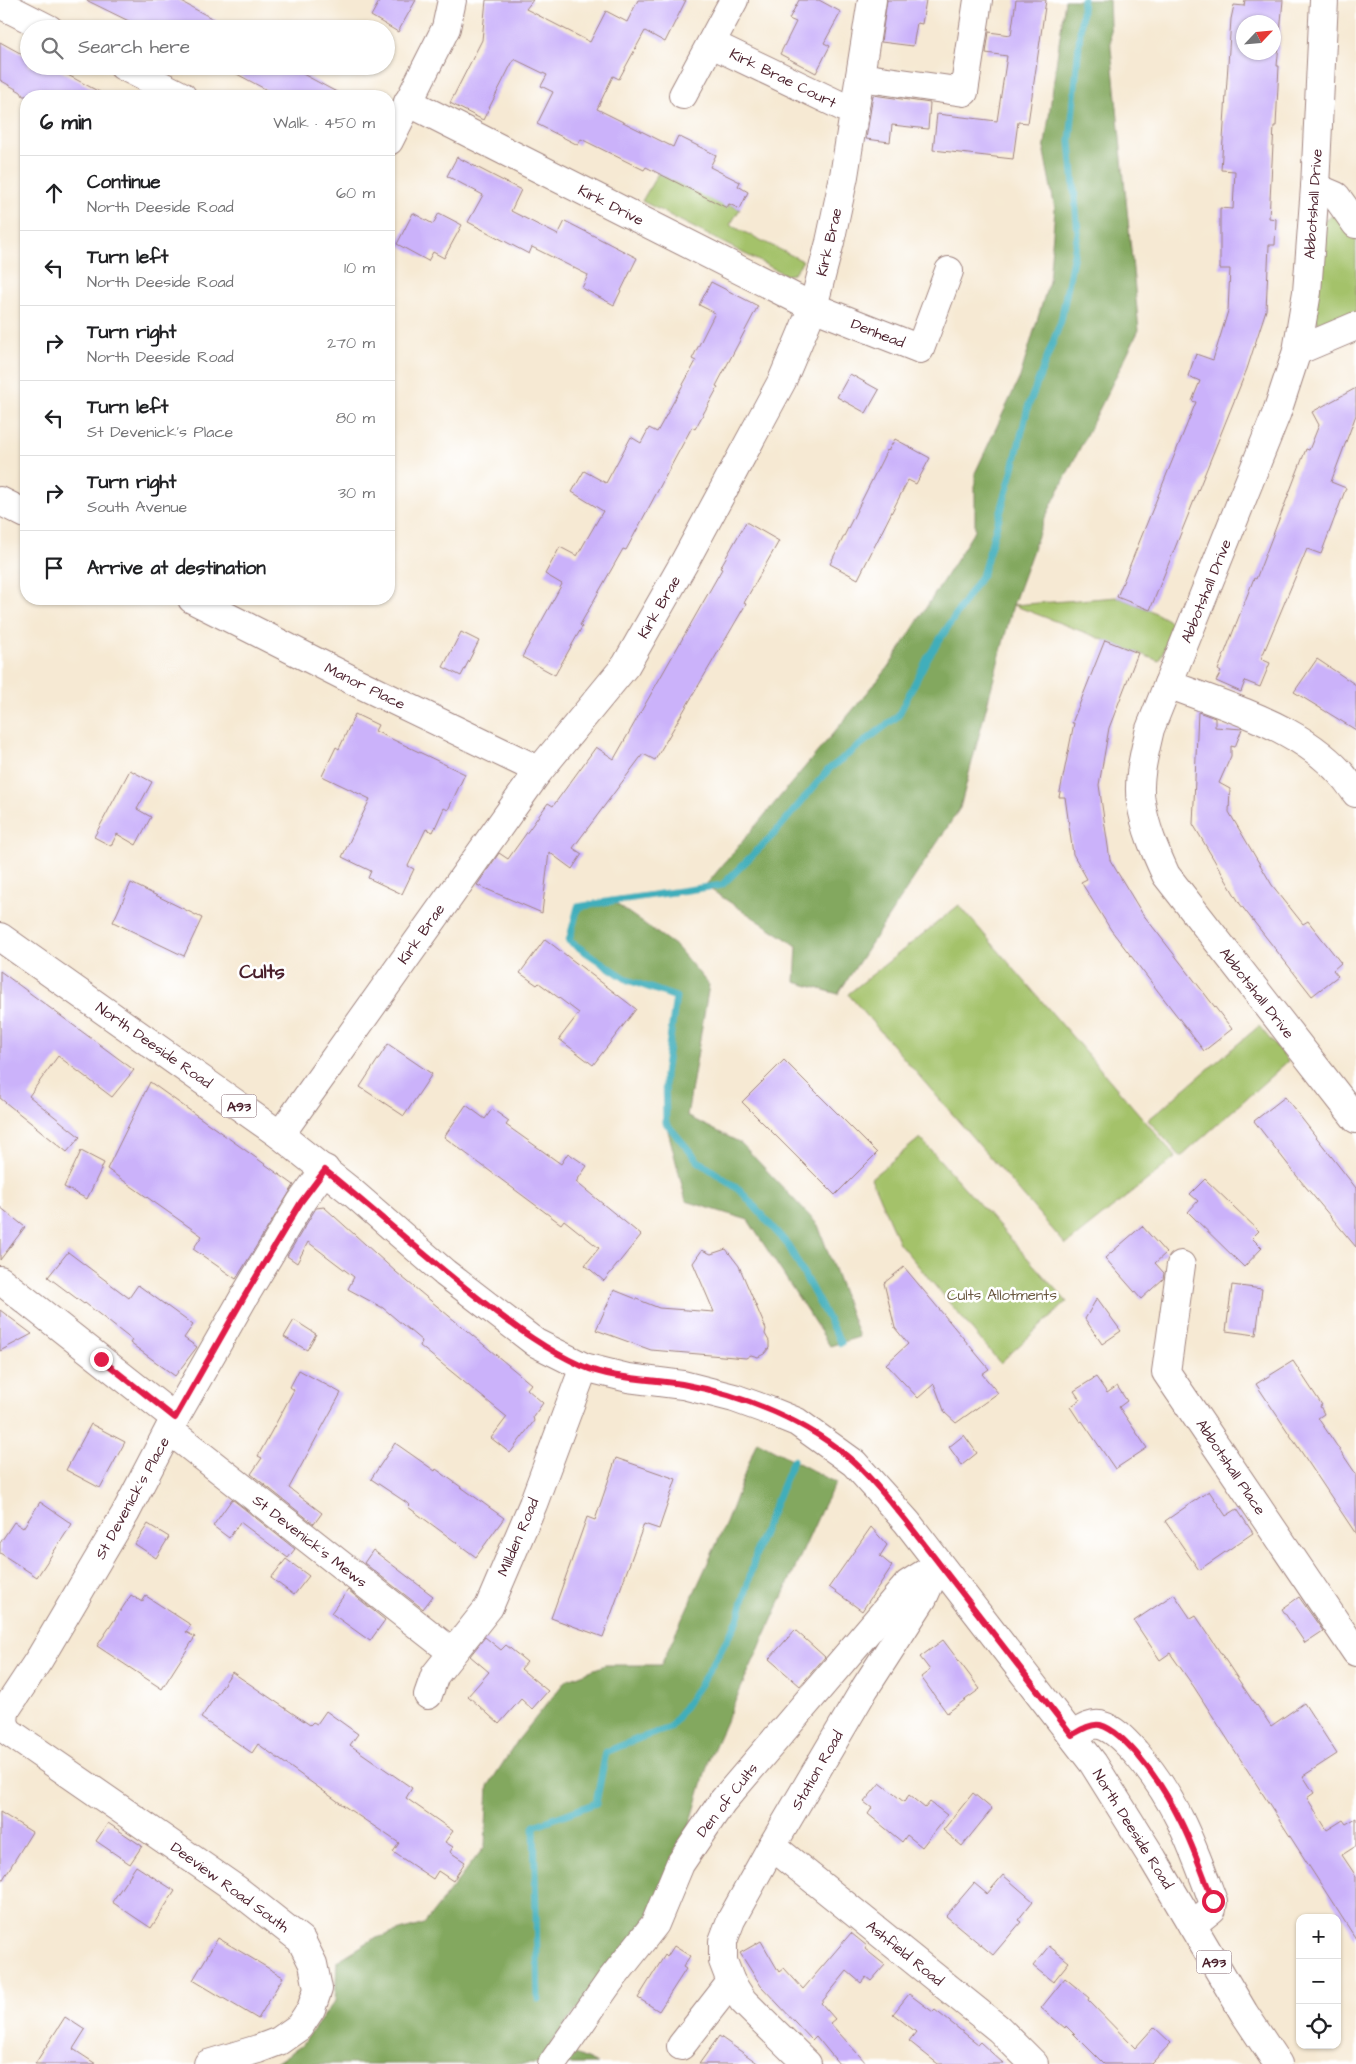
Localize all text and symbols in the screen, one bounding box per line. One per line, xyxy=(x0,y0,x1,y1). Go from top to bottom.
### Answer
north arrow xyxy=(1236,15,1281,60)
search box xyxy=(20,20,395,75)
icon: search xyxy=(38,34,66,62)
text: Search here xyxy=(78,34,190,61)
street label: Kirk Brae Court xyxy=(726,43,840,113)
text: 6 min xyxy=(40,108,92,137)
text: Walk · 450 m xyxy=(273,112,375,134)
street label: Abbotshall Drive xyxy=(1299,148,1328,260)
text: Continue xyxy=(87,169,161,196)
icon: ahead xyxy=(40,179,68,207)
street label: Kirk Drive xyxy=(574,180,647,231)
text: 60 m xyxy=(336,182,375,204)
text: North Deeside Road xyxy=(87,196,234,218)
street label: Kirk Brae xyxy=(811,206,848,278)
text: Turn left xyxy=(87,244,168,271)
icon: left xyxy=(40,254,68,282)
text: 10 m xyxy=(344,257,375,279)
text: North Deeside Road xyxy=(87,271,234,293)
street label: Denhead xyxy=(848,314,908,353)
text: Turn right xyxy=(87,319,176,346)
icon: right xyxy=(40,329,68,357)
text: 270 m xyxy=(327,332,375,354)
text: North Deeside Road xyxy=(87,346,234,368)
text: Turn left xyxy=(87,394,168,421)
icon: left xyxy=(40,404,68,432)
text: 80 m xyxy=(336,407,375,429)
text: St Devenick's Place xyxy=(87,421,233,443)
text: Turn right xyxy=(87,469,176,496)
icon: right xyxy=(40,479,68,507)
text: 30 m xyxy=(338,482,375,504)
text: South Avenue xyxy=(87,496,187,518)
street label: Abbotshall Drive xyxy=(1176,536,1237,646)
icon: arrive xyxy=(40,554,68,582)
text: Arrive at destination xyxy=(87,555,266,582)
street label: Kirk Brae xyxy=(633,572,686,643)
street label: Manor Place xyxy=(321,658,409,715)
street label: Kirk Brae xyxy=(393,900,450,969)
street label: Abbotshall Drive xyxy=(1214,943,1299,1043)
district label: Cults xyxy=(239,958,285,986)
street label: North Deeside Road xyxy=(91,997,216,1094)
road number: A93 xyxy=(222,1094,256,1118)
park label: Cults Allotments xyxy=(947,1285,1057,1306)
route end xyxy=(90,1348,113,1371)
street label: Abbotshall Place xyxy=(1191,1415,1270,1519)
street label: St Devenick's Place xyxy=(90,1433,175,1563)
street label: St Devenick's Mews xyxy=(248,1490,372,1593)
street label: Millden Road xyxy=(493,1495,544,1580)
street label: Station Road xyxy=(786,1727,849,1814)
street label: Den of Cults xyxy=(692,1758,763,1842)
street label: North Deeside Road xyxy=(1087,1765,1178,1893)
street label: Deeview Road South xyxy=(166,1837,294,1938)
route start xyxy=(1202,1890,1225,1913)
map controls xyxy=(1296,1914,1341,2049)
button: + xyxy=(1296,1914,1341,1959)
street label: Ashfield Road xyxy=(861,1916,948,1991)
road number: A93 xyxy=(1196,1950,1232,1974)
button: − xyxy=(1296,1959,1341,2004)
button: locate xyxy=(1296,2004,1341,2049)

